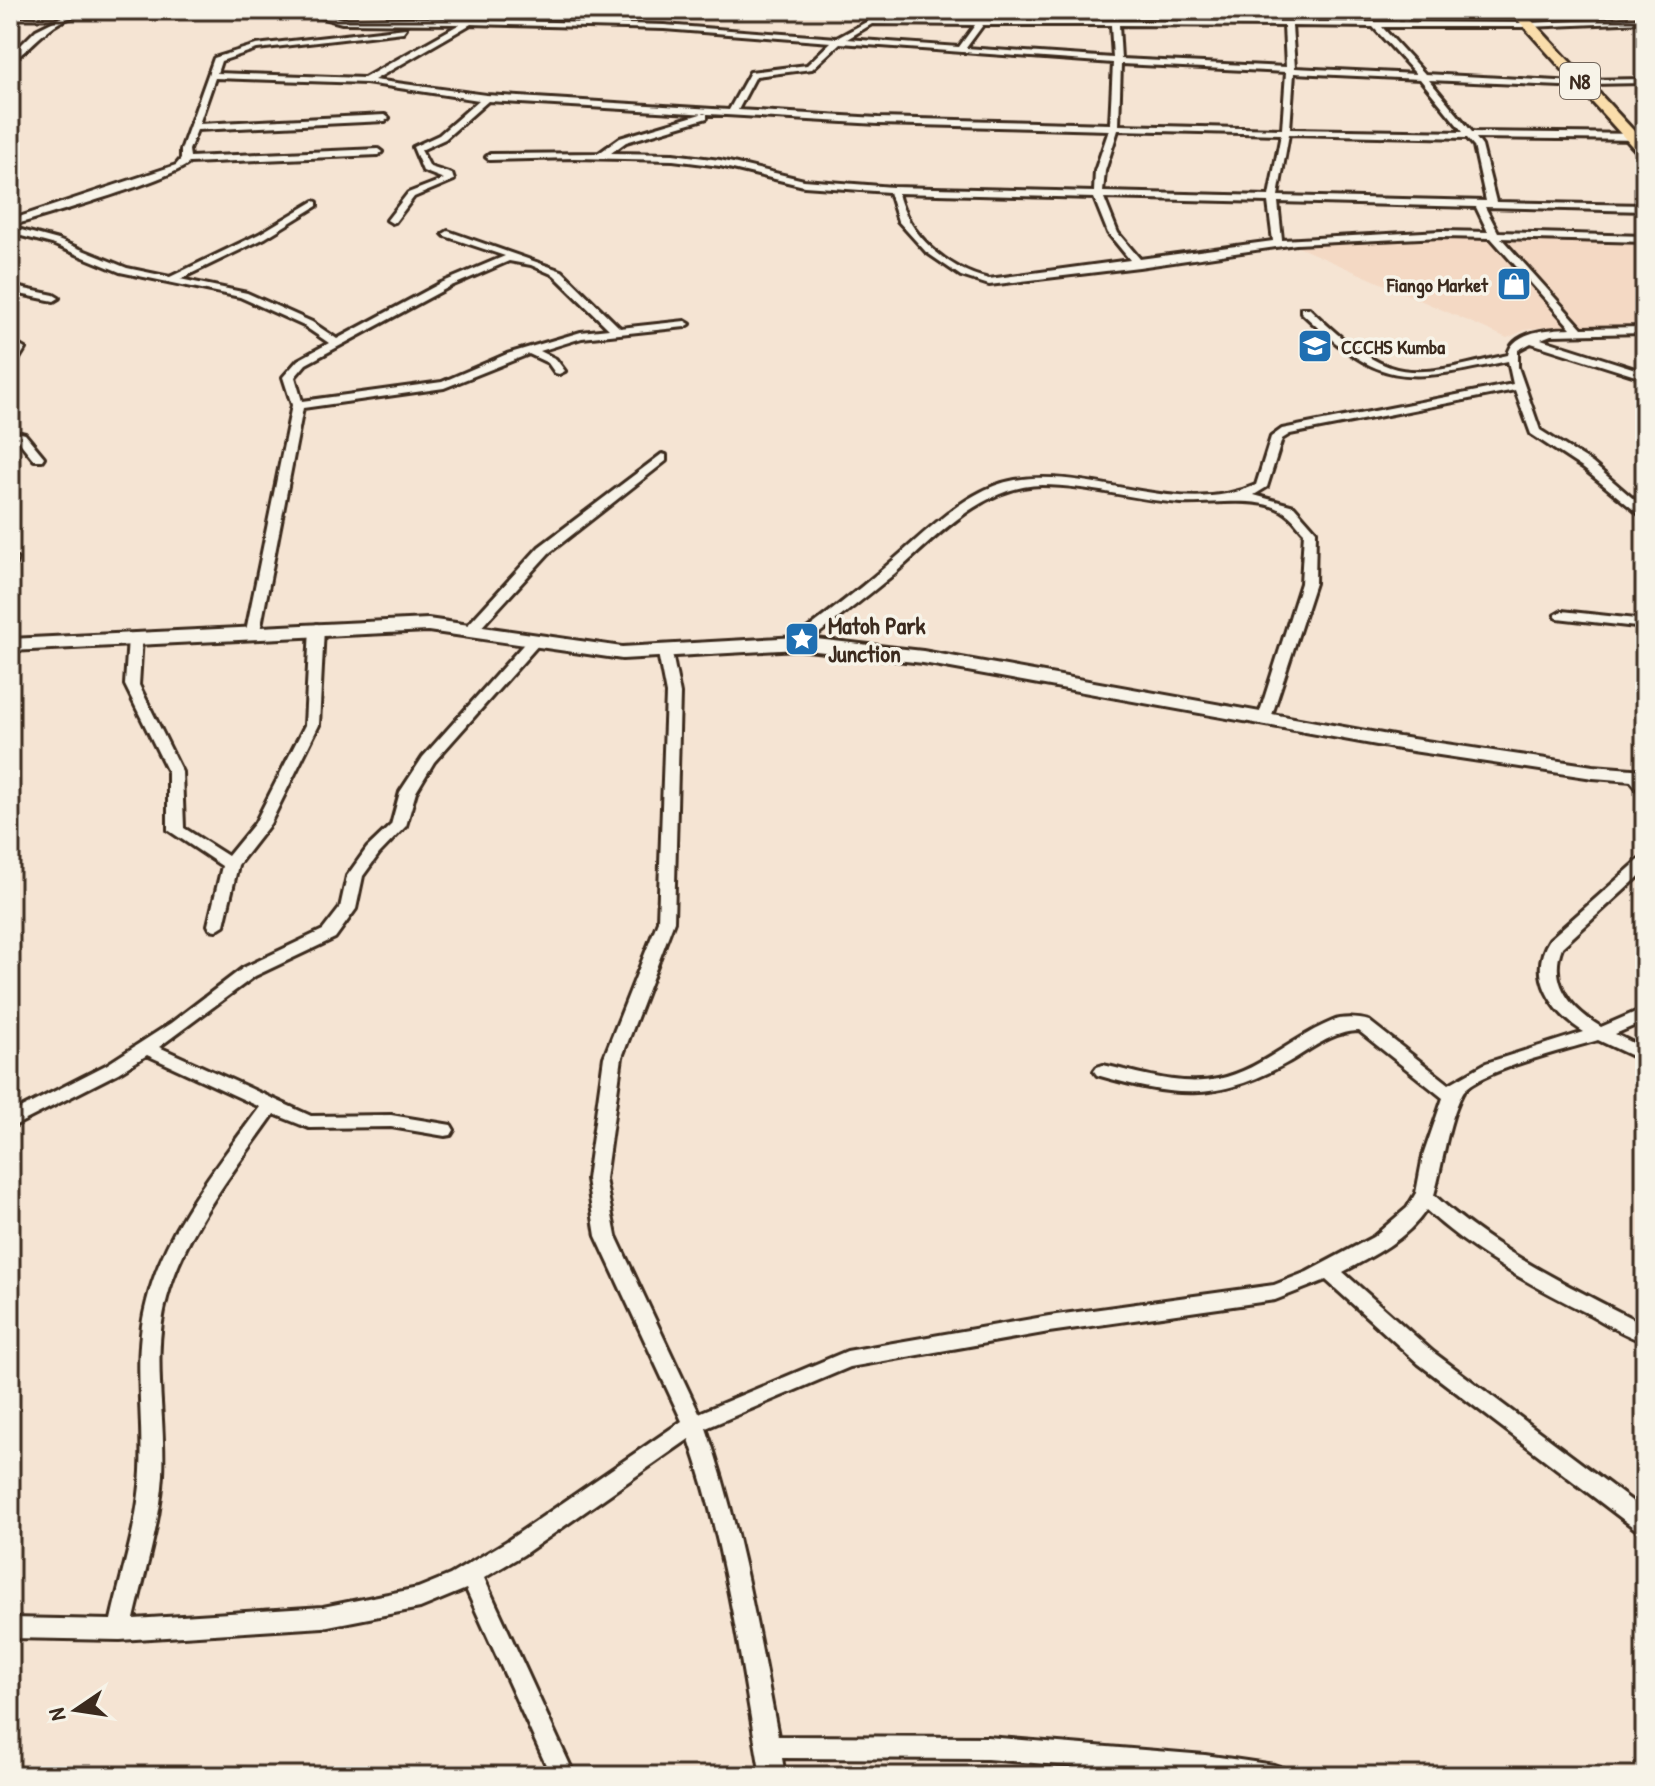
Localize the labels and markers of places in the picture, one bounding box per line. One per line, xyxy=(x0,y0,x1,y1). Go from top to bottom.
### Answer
shop icon: Fiango Market xyxy=(1495,265,1533,303)
place label: Fiango Market xyxy=(1386,271,1489,299)
school or university icon: CCCHS Kumba xyxy=(1296,327,1334,365)
place label: CCCHS Kumba xyxy=(1341,333,1445,360)
place label: Matoh Park Junction xyxy=(828,609,925,669)
place icon: Matoh Park Junction xyxy=(783,620,821,658)

